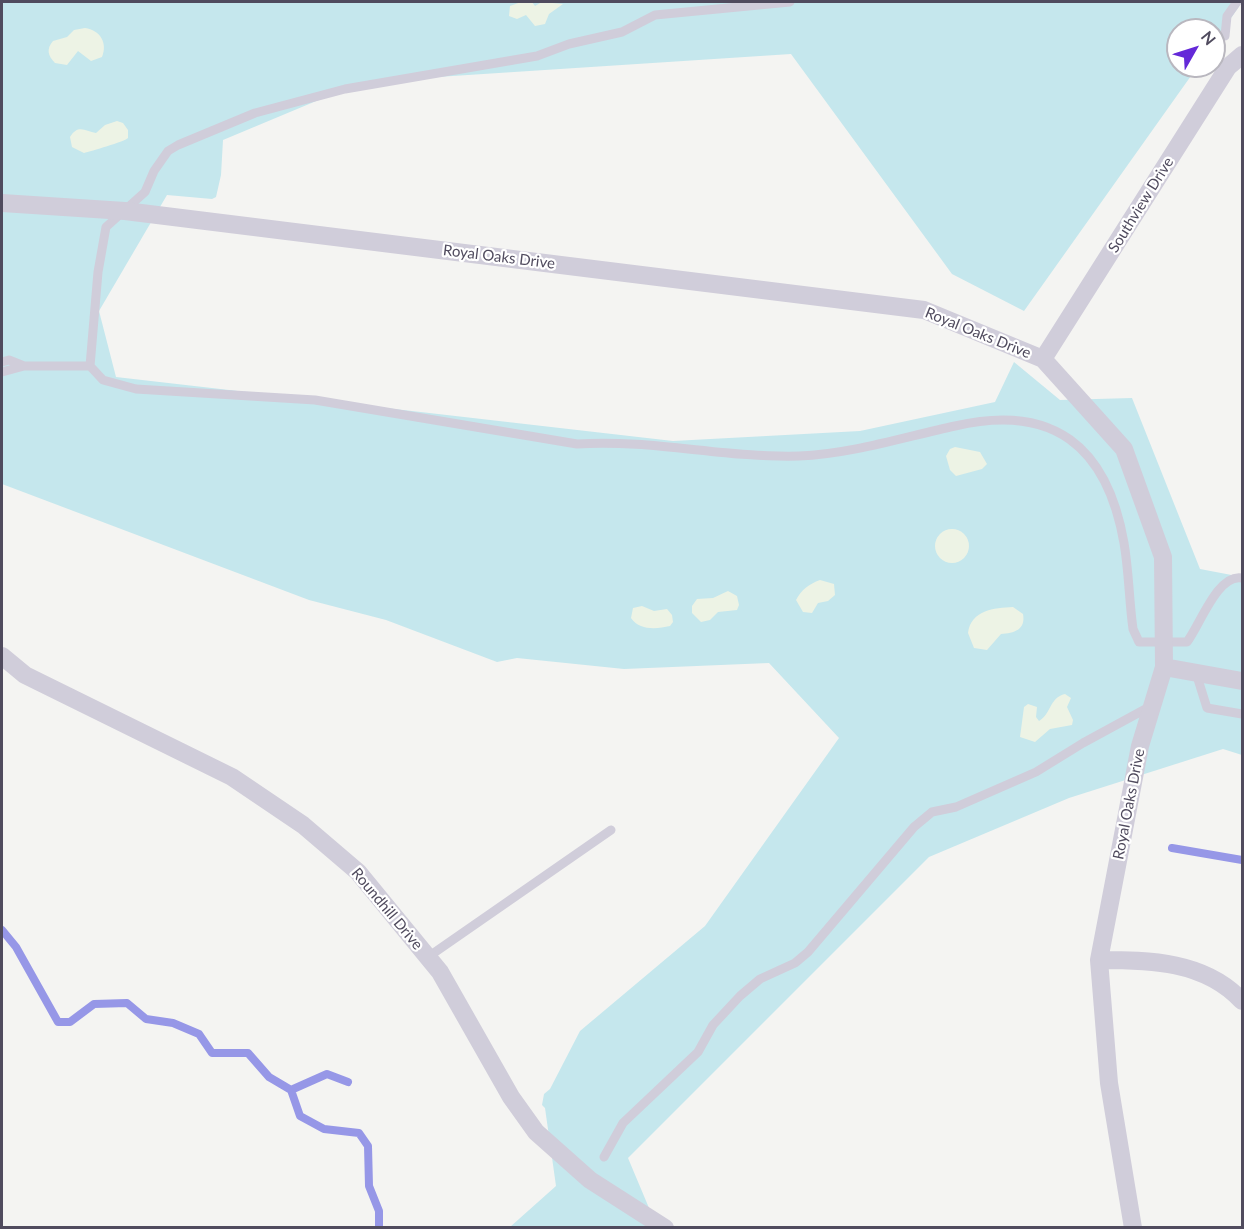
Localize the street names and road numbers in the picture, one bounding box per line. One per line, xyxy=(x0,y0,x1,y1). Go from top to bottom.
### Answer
street label: Southview Drive xyxy=(1104,154,1178,256)
street label: Royal Oaks Drive xyxy=(442,241,556,273)
street label: Royal Oaks Drive xyxy=(922,304,1034,362)
street label: Royal Oaks Drive xyxy=(1109,747,1149,861)
street label: Roundhill Drive xyxy=(348,864,426,954)

